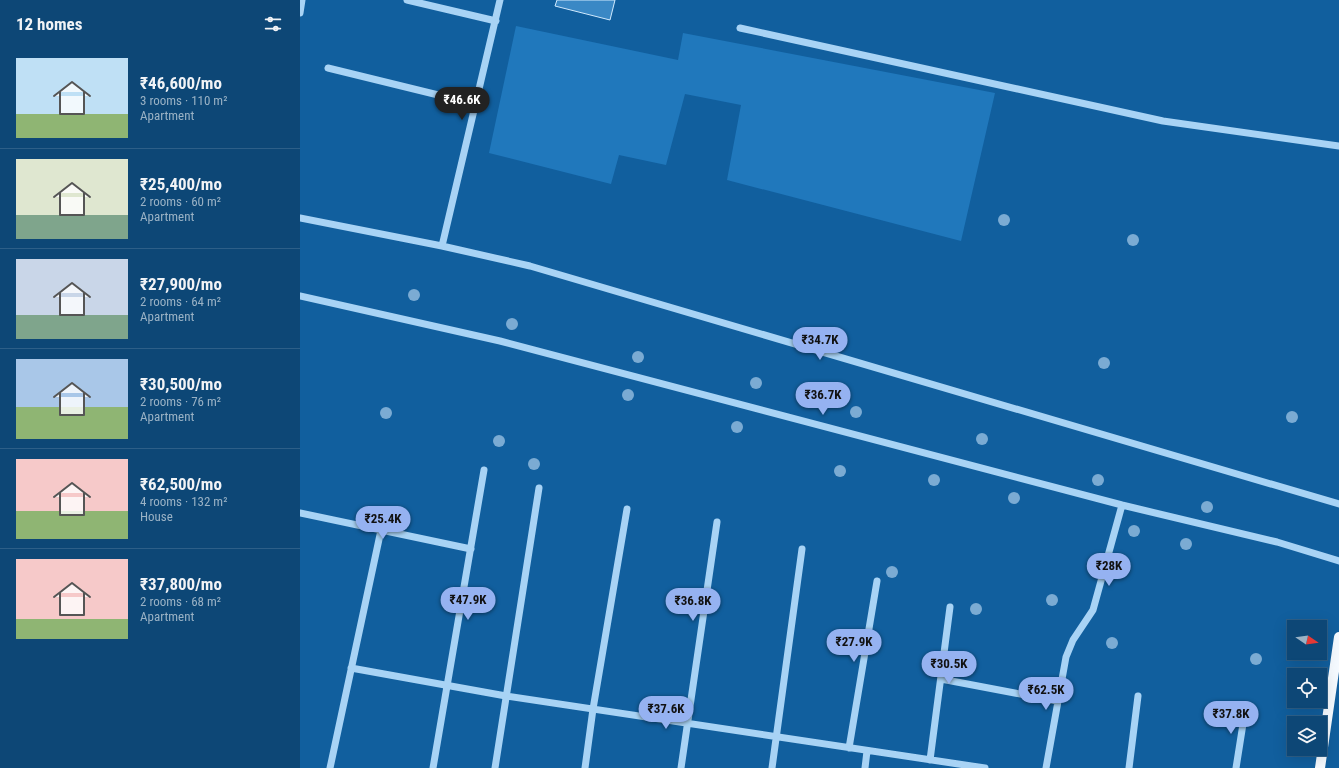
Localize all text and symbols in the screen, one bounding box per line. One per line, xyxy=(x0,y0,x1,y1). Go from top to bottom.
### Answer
icon: filters xyxy=(262,13,284,35)
text: 12 homes xyxy=(16,14,82,34)
text: ₹46,600/mo xyxy=(140,73,222,93)
icon: home xyxy=(48,74,96,122)
pin: ₹46.6K xyxy=(429,87,495,121)
text: ₹46.6K xyxy=(444,92,480,107)
text: 3 rooms · 110 m² xyxy=(140,93,227,108)
text: Apartment xyxy=(140,108,194,123)
text: ₹25,400/mo xyxy=(140,174,222,194)
icon: home xyxy=(48,175,96,223)
text: 2 rooms · 60 m² xyxy=(140,194,221,209)
text: Apartment xyxy=(140,209,194,224)
text: ₹27,900/mo xyxy=(140,274,222,294)
icon: home xyxy=(48,275,96,323)
text: 2 rooms · 64 m² xyxy=(140,294,221,309)
text: Apartment xyxy=(140,309,194,324)
pin: ₹34.7K xyxy=(787,327,853,361)
text: ₹34.7K xyxy=(802,332,838,347)
text: ₹30,500/mo xyxy=(140,374,222,394)
icon: home xyxy=(48,375,96,423)
pin: ₹36.7K xyxy=(790,382,856,416)
text: ₹36.7K xyxy=(805,387,841,402)
text: 2 rooms · 76 m² xyxy=(140,394,221,409)
text: Apartment xyxy=(140,409,194,424)
text: ₹62,500/mo xyxy=(140,474,222,494)
icon: home xyxy=(48,475,96,523)
text: 4 rooms · 132 m² xyxy=(140,494,227,509)
pin: ₹25.4K xyxy=(350,506,416,540)
text: House xyxy=(140,509,173,524)
text: ₹25.4K xyxy=(365,511,401,526)
pin: ₹28K xyxy=(1085,553,1133,587)
text: ₹28K xyxy=(1096,558,1122,573)
text: ₹37,800/mo xyxy=(140,574,222,594)
icon: home xyxy=(48,575,96,623)
pin: ₹47.9K xyxy=(435,587,501,621)
pin: ₹36.8K xyxy=(660,588,726,622)
text: ₹47.9K xyxy=(450,592,486,607)
text: ₹36.8K xyxy=(675,593,711,608)
text: 2 rooms · 68 m² xyxy=(140,594,221,609)
text: Apartment xyxy=(140,609,194,624)
north arrow xyxy=(1287,620,1327,660)
map controls xyxy=(1287,620,1327,756)
pin: ₹27.9K xyxy=(821,629,887,663)
text: ₹27.9K xyxy=(836,634,872,649)
pin: ₹30.5K xyxy=(916,651,982,685)
text: ₹30.5K xyxy=(931,656,967,671)
button: locate xyxy=(1287,668,1327,708)
pin: ₹62.5K xyxy=(1013,677,1079,711)
text: ₹62.5K xyxy=(1028,682,1064,697)
pin: ₹37.6K xyxy=(633,696,699,730)
text: ₹37.6K xyxy=(648,701,684,716)
pin: ₹37.8K xyxy=(1198,701,1264,735)
text: ₹37.8K xyxy=(1213,706,1249,721)
button: layers xyxy=(1287,716,1327,756)

